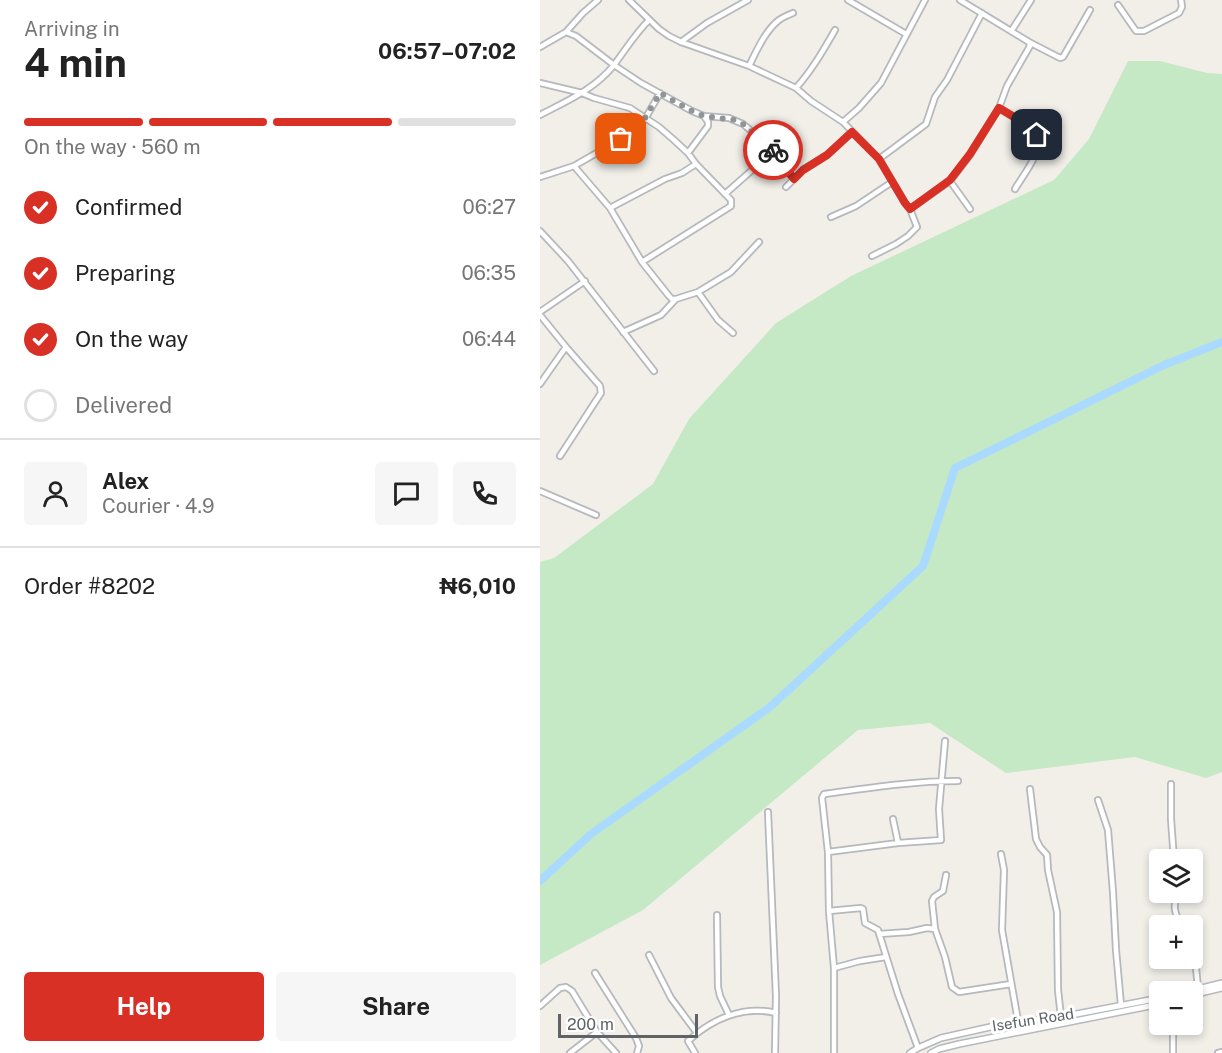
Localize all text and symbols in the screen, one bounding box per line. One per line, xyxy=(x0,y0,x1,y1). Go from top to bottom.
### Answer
text: Arriving in xyxy=(24,17,119,41)
text: 06:57–07:02 xyxy=(378,38,516,64)
text: 4 min xyxy=(24,40,127,86)
pin xyxy=(1011,109,1062,160)
pin xyxy=(595,113,646,164)
icon: home xyxy=(1020,118,1053,151)
courier xyxy=(743,120,803,180)
icon: bag xyxy=(604,122,637,155)
icon: bike xyxy=(757,134,790,167)
text: On the way · 560 m xyxy=(24,135,201,159)
icon: check xyxy=(24,191,57,224)
text: Confirmed xyxy=(75,194,182,220)
text: 06:27 xyxy=(463,195,516,219)
icon: check xyxy=(24,257,57,290)
text: Preparing xyxy=(75,260,176,286)
text: 06:35 xyxy=(462,261,516,285)
icon: check xyxy=(24,323,57,356)
text: On the way xyxy=(75,326,188,352)
text: 06:44 xyxy=(462,327,516,351)
text: Delivered xyxy=(75,392,172,418)
button: person xyxy=(24,462,87,525)
button: chat xyxy=(375,462,438,525)
button: phone xyxy=(453,462,516,525)
text: Alex xyxy=(102,468,149,494)
text: Courier · 4.9 xyxy=(102,494,214,518)
text: Order #8202 xyxy=(24,573,155,599)
text: ₦6,010 xyxy=(439,573,516,599)
map controls xyxy=(1149,849,1203,1035)
button: layers xyxy=(1149,849,1203,903)
button: + xyxy=(1149,915,1203,969)
button: Help xyxy=(24,972,264,1041)
button: Share xyxy=(276,972,516,1041)
button: − xyxy=(1149,981,1203,1035)
street label: Isefun Road xyxy=(991,1005,1075,1034)
scale bar xyxy=(558,1011,698,1038)
text: 200 m xyxy=(567,1015,614,1034)

